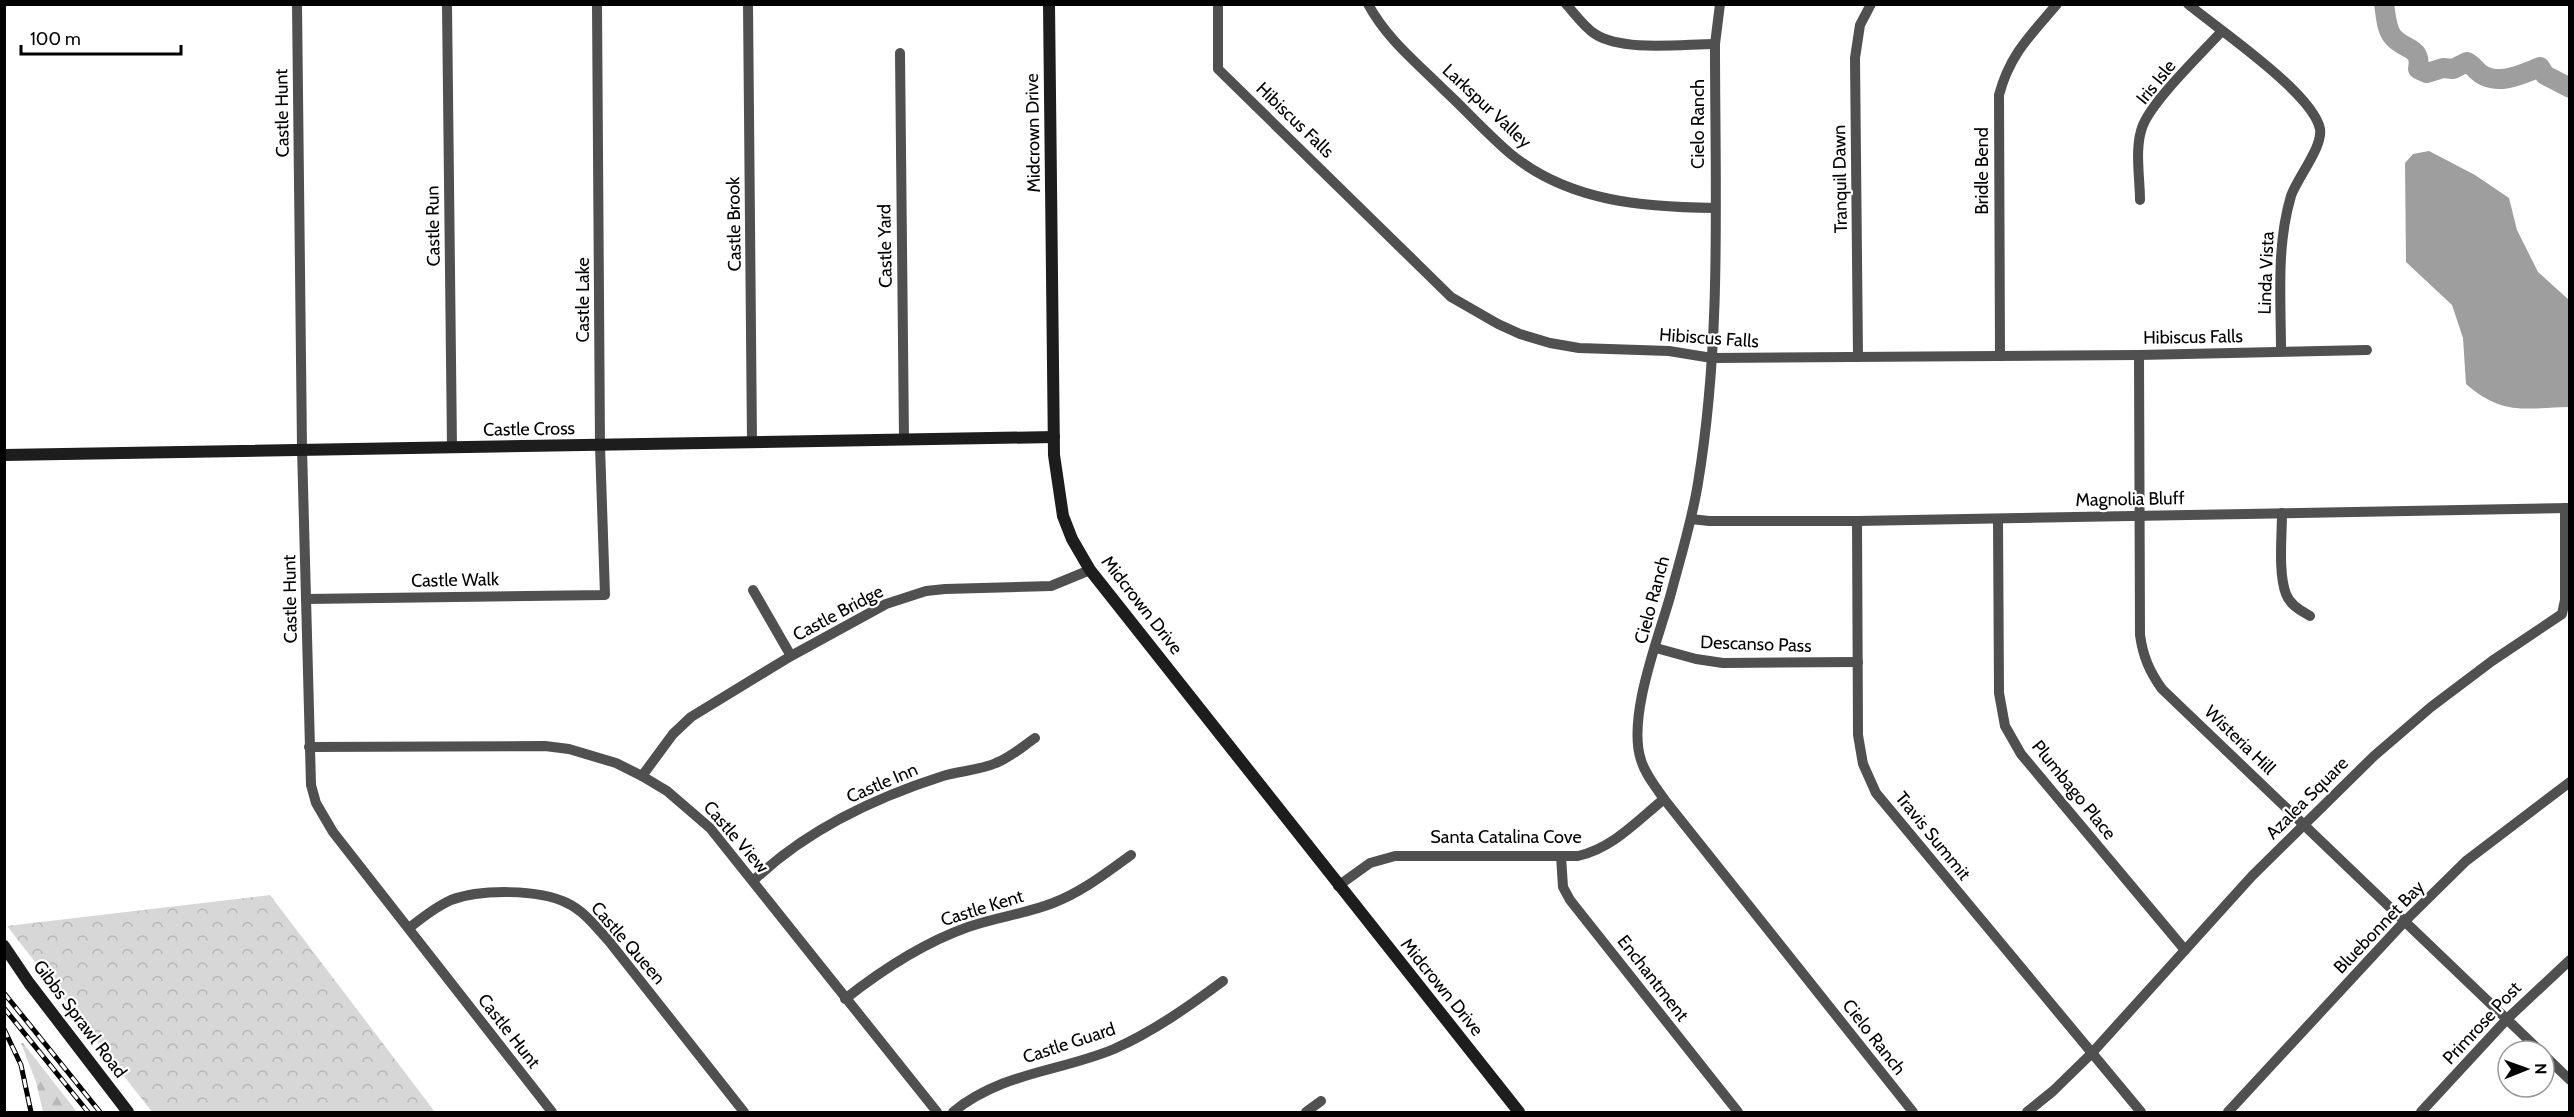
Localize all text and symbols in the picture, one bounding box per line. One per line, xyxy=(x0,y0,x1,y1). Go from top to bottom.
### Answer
scale bar xyxy=(21,18,182,56)
text: 100 m xyxy=(30,28,81,50)
street label: Iris Isle xyxy=(2132,55,2180,109)
street label: Larkspur Valley xyxy=(1438,59,1536,153)
street label: Castle Hunt xyxy=(270,69,294,157)
street label: Midcrown Drive xyxy=(1021,73,1045,193)
street label: Hibiscus Falls xyxy=(1251,77,1339,163)
street label: Cielo Ranch xyxy=(1687,79,1709,169)
street label: Tranquil Dawn xyxy=(1828,125,1852,233)
street label: Bridle Bend xyxy=(1971,127,1993,215)
street label: Castle Brook xyxy=(722,176,746,272)
street label: Castle Run xyxy=(421,185,445,267)
street label: Castle Yard xyxy=(873,204,897,288)
street label: Linda Vista xyxy=(2254,231,2278,315)
street label: Castle Lake xyxy=(572,257,594,343)
street label: Hibiscus Falls xyxy=(1659,324,1759,352)
street label: Hibiscus Falls xyxy=(2143,325,2243,349)
street label: Castle Cross xyxy=(483,417,575,441)
street label: Magnolia Bluff xyxy=(2075,487,2185,511)
street label: Midcrown Drive xyxy=(1097,551,1187,659)
street label: Cielo Ranch xyxy=(1630,554,1674,646)
street label: Castle Hunt xyxy=(278,555,302,643)
street label: Castle Walk xyxy=(411,568,500,592)
street label: Castle Bridge xyxy=(789,580,887,646)
street label: Descanso Pass xyxy=(1700,631,1812,657)
street label: Wisteria Hill xyxy=(2200,701,2281,780)
street label: Plumbago Place xyxy=(2027,736,2121,844)
street label: Azalea Square xyxy=(2261,752,2353,844)
street label: Castle Inn xyxy=(843,758,921,808)
street label: Travis Summit xyxy=(1891,787,1975,885)
street label: Castle View xyxy=(699,796,773,878)
street label: Santa Catalina Cove xyxy=(1430,826,1582,848)
street label: Bluebonnet Bay xyxy=(2329,876,2429,978)
street label: Castle Kent xyxy=(938,885,1026,931)
street label: Castle Queen xyxy=(586,897,670,989)
street label: Enchantment xyxy=(1612,930,1694,1026)
street label: Midcrown Drive xyxy=(1396,934,1488,1040)
street label: Gibbs Sprawl Road xyxy=(28,956,132,1082)
street label: Primrose Post xyxy=(2438,977,2526,1069)
street label: Castle Hunt xyxy=(473,989,545,1073)
street label: Cielo Ranch xyxy=(1838,995,1910,1079)
street label: Castle Guard xyxy=(1020,1018,1118,1068)
north arrow xyxy=(2496,1039,2556,1099)
text: N xyxy=(2531,1063,2550,1075)

